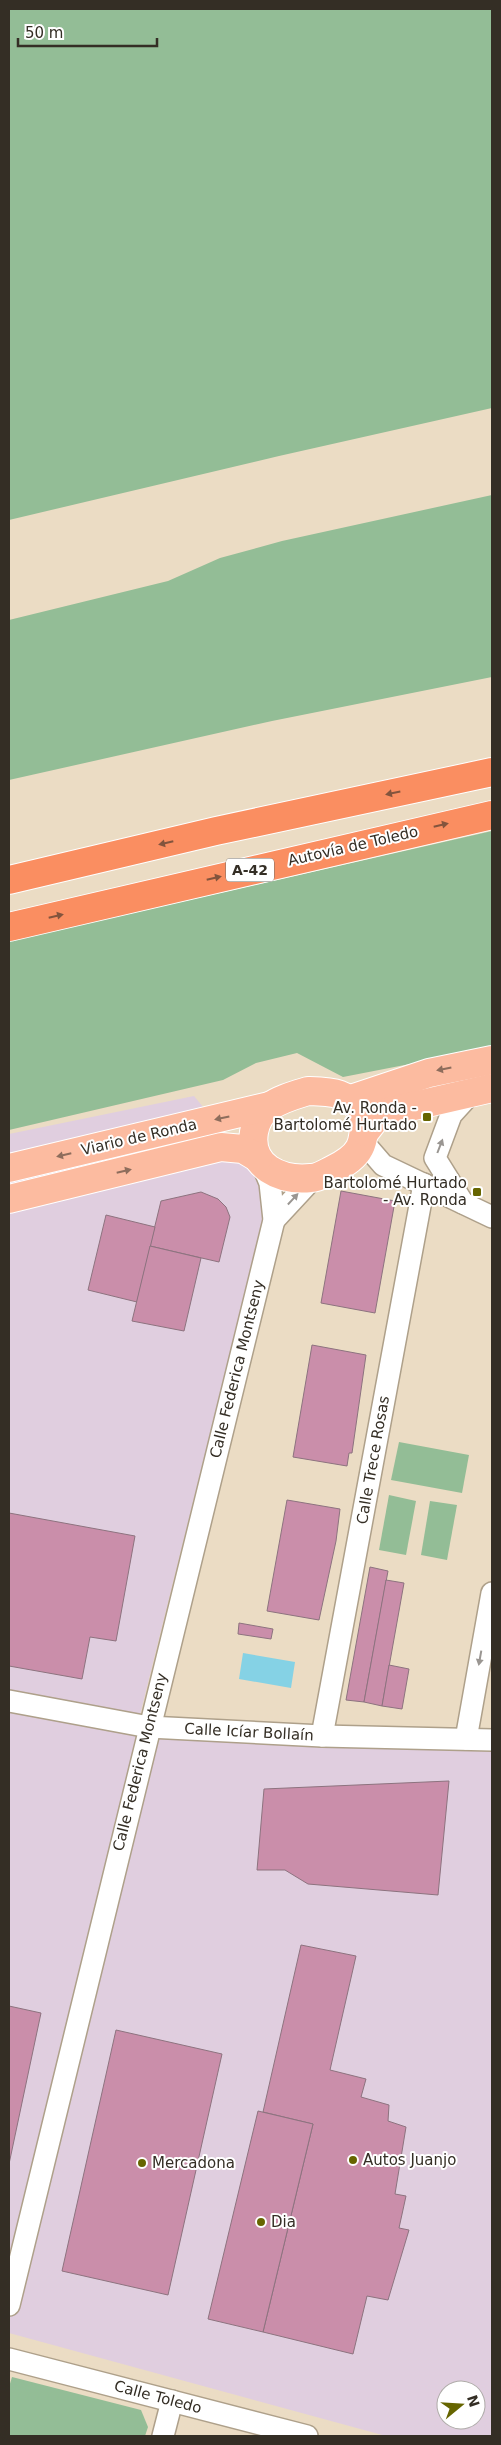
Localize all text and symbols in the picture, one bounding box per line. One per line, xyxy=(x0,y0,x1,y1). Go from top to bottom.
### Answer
scale bar xyxy=(18,15,156,47)
text: 50 m xyxy=(25,24,63,42)
one-way arrow xyxy=(386,789,401,797)
one-way arrow xyxy=(433,821,448,829)
street label: Autovía de Toledo xyxy=(286,822,420,870)
one-way arrow xyxy=(159,839,174,847)
road number: A-42 xyxy=(226,858,274,882)
one-way arrow xyxy=(207,874,222,882)
one-way arrow xyxy=(49,912,64,920)
one-way arrow xyxy=(436,1066,452,1074)
place label: Av. Ronda - Bartolomé Hurtado xyxy=(274,1099,417,1134)
marker: Av. Ronda - Bartolomé Hurtado xyxy=(421,1111,433,1123)
street label: Viario de Ronda xyxy=(79,1115,199,1159)
one-way arrow xyxy=(214,1115,230,1123)
one-way arrow xyxy=(436,1138,444,1153)
one-way arrow xyxy=(56,1151,71,1159)
one-way arrow xyxy=(117,1167,132,1175)
place label: Bartolomé Hurtado - Av. Ronda xyxy=(324,1174,467,1209)
marker: Bartolomé Hurtado - Av. Ronda xyxy=(471,1186,483,1198)
one-way arrow xyxy=(287,1194,299,1206)
street label: Calle Federica Montseny xyxy=(206,1278,268,1460)
street label: Calle Trece Rosas xyxy=(353,1394,393,1526)
one-way arrow xyxy=(476,1651,484,1667)
street label: Calle Federica Montseny xyxy=(109,1671,171,1853)
street label: Calle Icíar Bollaín xyxy=(184,1720,314,1744)
place label: Autos Juanjo xyxy=(363,2151,456,2169)
place label: Mercadona xyxy=(152,2154,235,2172)
marker: Autos Juanjo xyxy=(347,2154,359,2166)
marker: Mercadona xyxy=(136,2157,148,2169)
place label: Dia xyxy=(271,2213,296,2231)
marker: Dia xyxy=(255,2216,267,2228)
street label: Calle Toledo xyxy=(112,2377,204,2417)
north arrow xyxy=(436,2380,486,2430)
text: N xyxy=(464,2393,483,2409)

